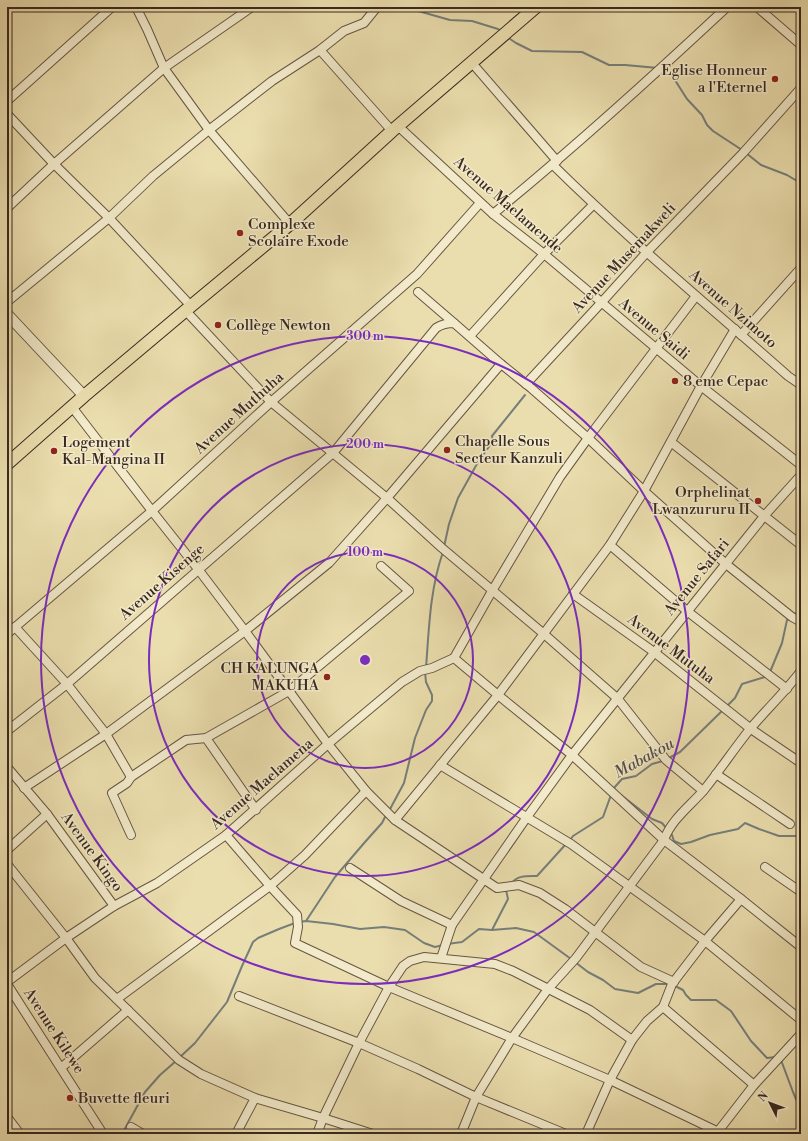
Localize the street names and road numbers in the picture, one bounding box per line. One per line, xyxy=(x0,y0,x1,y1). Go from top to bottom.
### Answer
street label: Avenue Maelamende xyxy=(449,152,567,258)
street label: Avenue Musemakweli xyxy=(567,199,680,318)
street label: Avenue Nzimoto xyxy=(684,265,781,353)
street label: Avenue Saidi xyxy=(614,293,694,364)
street label: Avenue Muthuha xyxy=(190,368,288,459)
street label: Avenue Safari xyxy=(660,535,734,620)
street label: Avenue Kisenge xyxy=(115,540,208,625)
street label: Avenue Mutuha xyxy=(623,609,719,688)
street label: Avenue Maelamena xyxy=(206,734,318,835)
street label: Avenue Kingo xyxy=(56,808,127,895)
street label: Avenue Kilewe xyxy=(19,984,89,1077)

